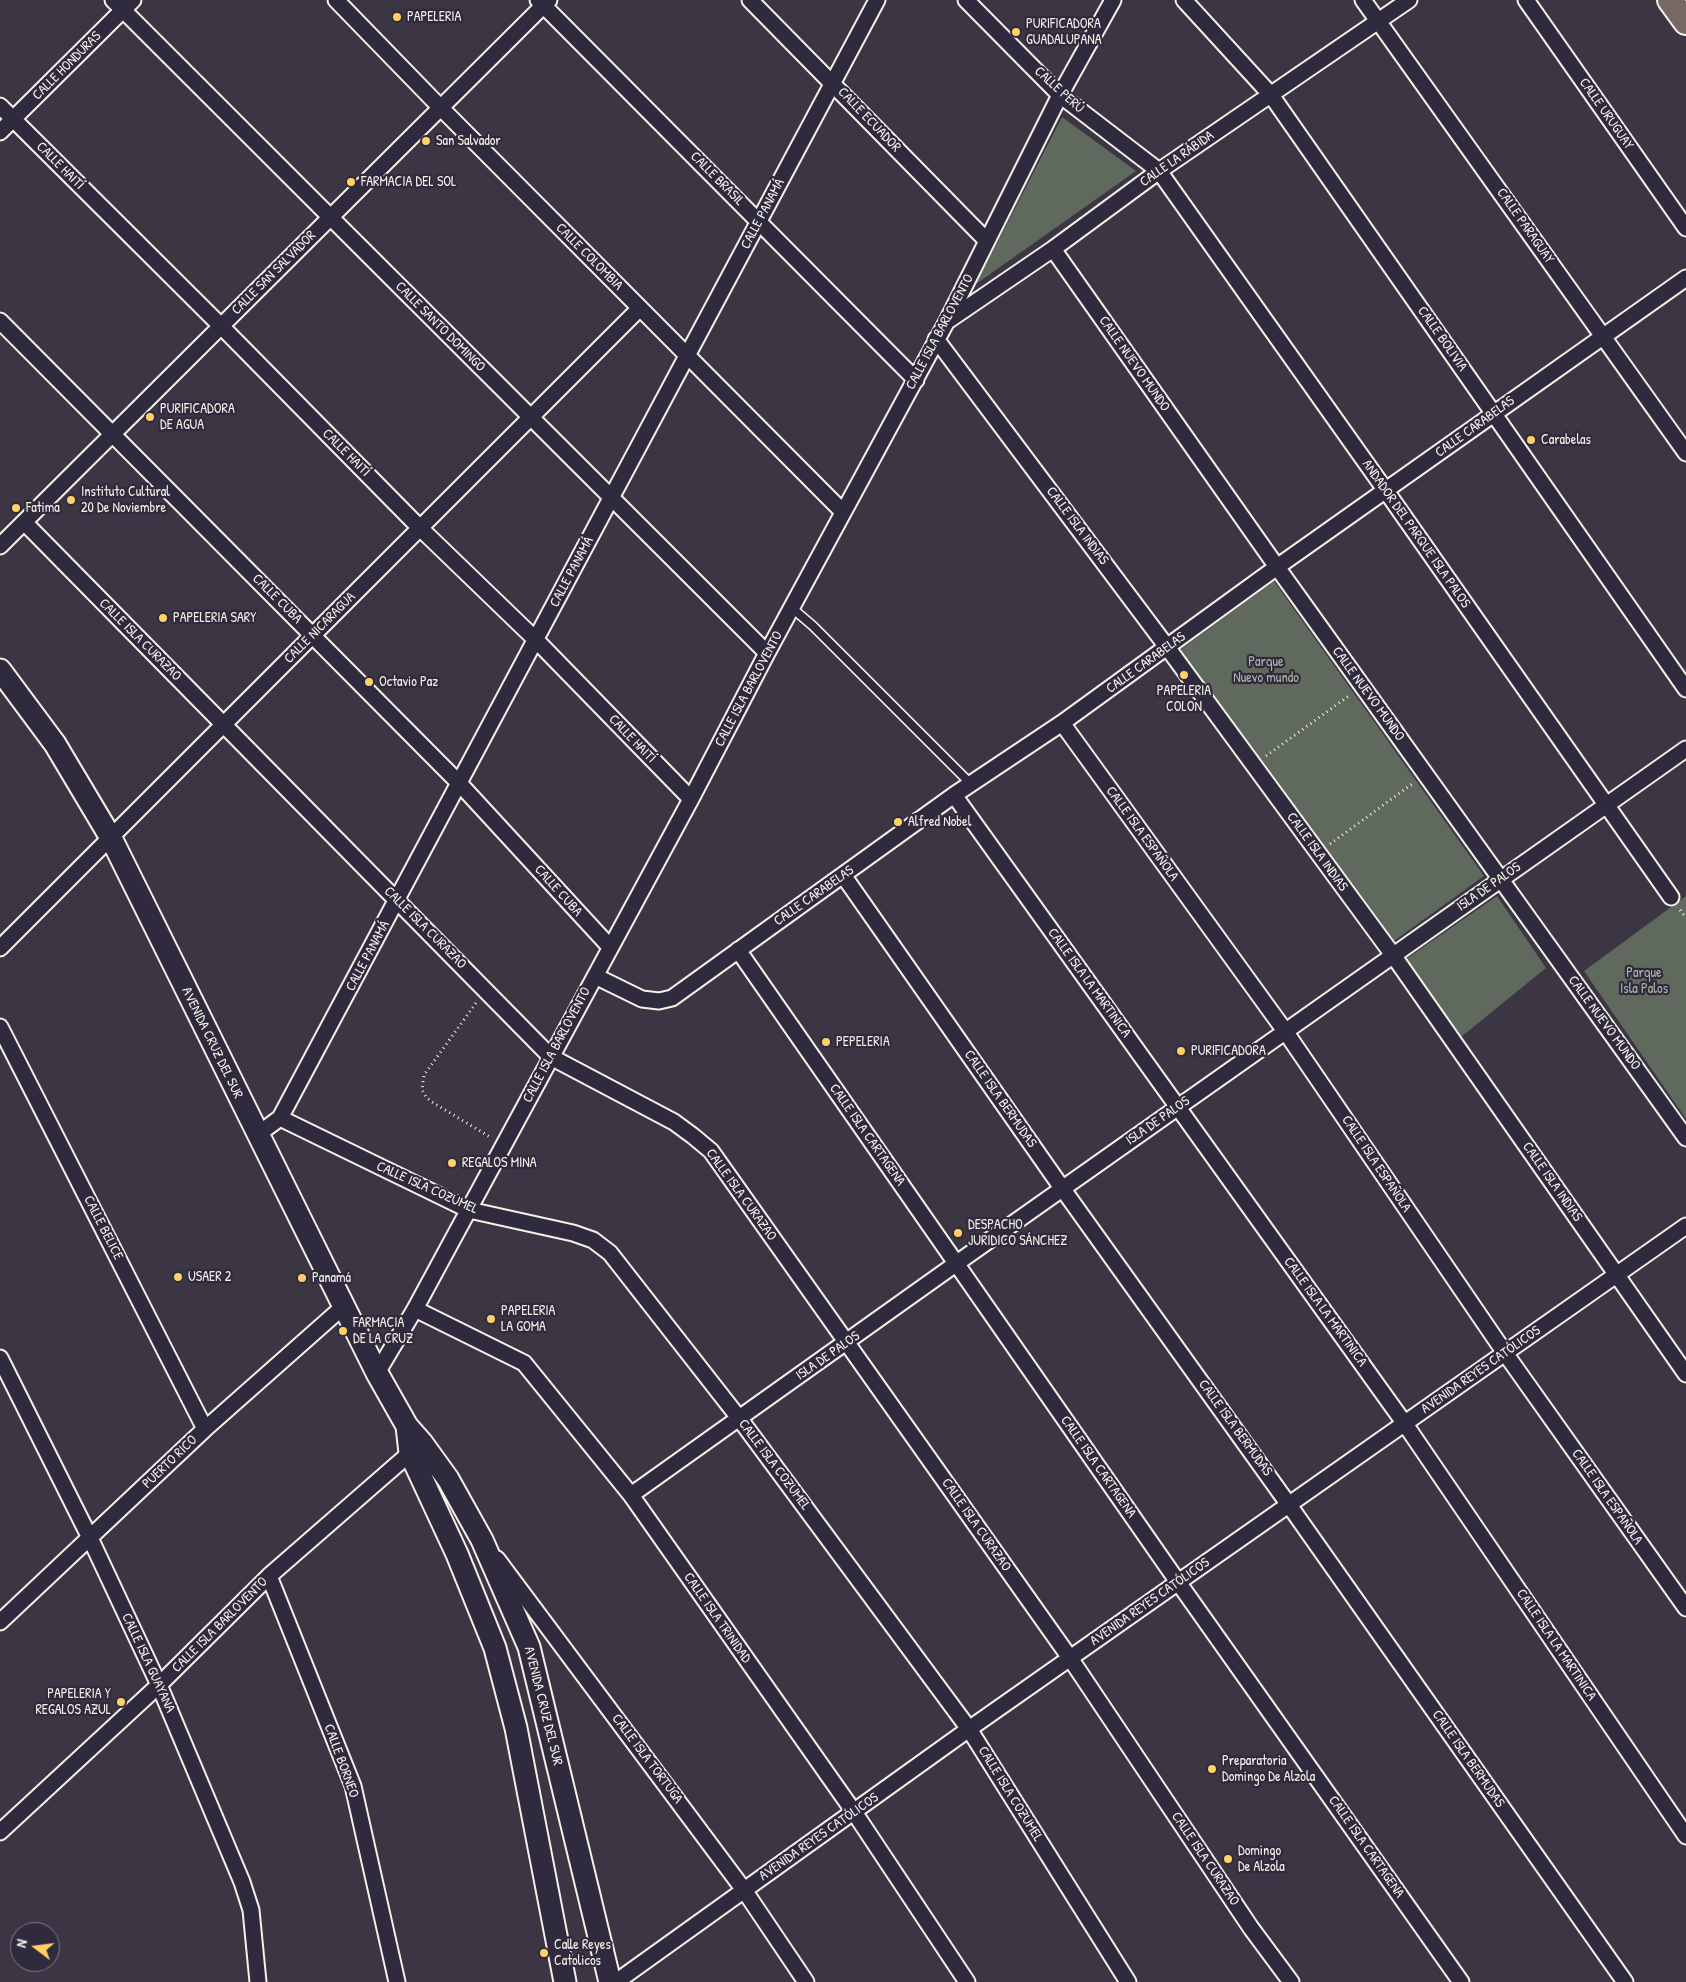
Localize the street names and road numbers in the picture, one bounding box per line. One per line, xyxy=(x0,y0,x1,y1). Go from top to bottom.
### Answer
street label: CALLE HONDURAS xyxy=(29,28,105,104)
street label: CALLE PERÚ xyxy=(1031,63,1087,117)
street label: CALLE URUGUAY xyxy=(1575,75,1637,153)
street label: CALLE ECUADOR xyxy=(834,84,904,156)
street label: CALLE LA RÁBIDA xyxy=(1137,127,1217,191)
street label: CALLE HAITÍ xyxy=(33,139,87,193)
street label: CALLE BRASIL xyxy=(686,148,748,210)
street label: CALLE PANAMÁ xyxy=(737,176,789,252)
street label: CALLE PARAGUAY xyxy=(1493,185,1557,267)
street label: CALLE COLOMBIA xyxy=(552,220,626,294)
street label: CALLE SAN SALVADOR xyxy=(228,227,320,319)
street label: CALLE ISLA BARLOVENTO xyxy=(902,271,978,393)
street label: CALLE SANTO DOMINGO xyxy=(391,278,489,376)
street label: CALLE BOLIVIA xyxy=(1413,303,1471,375)
street label: CALLE NUEVO MUNDO xyxy=(1095,313,1173,415)
street label: CALLE CARABELAS xyxy=(1432,393,1518,461)
street label: CALLE HAITÍ xyxy=(319,426,373,480)
street label: ANDADOR DEL PARQUE ISLA PALOS xyxy=(1358,457,1474,611)
street label: CALLE ISLA INDIAS xyxy=(1042,484,1112,568)
street label: CALLE PANAMÁ xyxy=(546,534,598,610)
street label: CALLE CUBA xyxy=(249,571,305,627)
street label: CALLE NICARAGUA xyxy=(281,589,359,667)
street label: CALLE ISLA CURAZAO xyxy=(95,595,185,685)
street label: CALLE ISLA BARLOVENTO xyxy=(711,628,787,750)
street label: CALLE CARABELAS xyxy=(1103,629,1189,697)
street label: CALLE NUEVO MUNDO xyxy=(1328,644,1408,744)
street label: CALLE HAITÍ xyxy=(605,711,659,767)
street label: CALLE ISLA ESPAÑOLA xyxy=(1102,783,1182,885)
street label: CALLE ISLA INDIAS xyxy=(1283,809,1351,895)
street label: ISLA DE PALOS xyxy=(1454,859,1524,915)
street label: CALLE CUBA xyxy=(530,862,586,920)
street label: CALLE CARABELAS xyxy=(771,862,857,930)
street label: CALLE ISLA CURAZAO xyxy=(380,883,470,973)
street label: CALLE PANAMÁ xyxy=(342,918,394,994)
street label: CALLE ISLA LA MARTINICA xyxy=(1044,925,1134,1041)
street label: CALLE NUEVO MUNDO xyxy=(1564,973,1644,1073)
street label: AVENIDA CRUZ DEL SUR xyxy=(178,984,246,1102)
street label: CALLE ISLA BARLOVENTO xyxy=(519,984,595,1106)
street label: CALLE ISLA BERMUDAS xyxy=(960,1047,1040,1151)
street label: CALLE ISLA CARTAGENA xyxy=(825,1081,909,1189)
street label: ISLA DE PALOS xyxy=(1123,1093,1193,1149)
street label: CALLE ISLA ESPAÑOLA xyxy=(1338,1113,1414,1215)
street label: CALLE ISLA INDIAS xyxy=(1518,1139,1586,1225)
street label: CALLE ISLA CURAZAO xyxy=(702,1146,780,1244)
street label: CALLE ISLA COZUMEL xyxy=(374,1158,480,1218)
street label: CALLE BELICE xyxy=(80,1193,126,1263)
street label: CALLE ISLA LA MARTINICA xyxy=(1280,1254,1370,1370)
street label: AVENIDA REYES CATÓLICOS xyxy=(1418,1322,1544,1418)
street label: ISLA DE PALOS xyxy=(793,1328,863,1384)
street label: CALLE ISLA BERMUDAS xyxy=(1194,1377,1276,1479)
street label: CALLE ISLA CARTAGENA xyxy=(1056,1413,1140,1521)
street label: CALLE ISLA COZUMEL xyxy=(734,1416,814,1514)
street label: PUERTO RICO xyxy=(139,1432,201,1492)
street label: CALLE ISLA ESPAÑOLA xyxy=(1568,1446,1646,1548)
street label: CALLE ISLA CURAZAO xyxy=(938,1475,1014,1575)
street label: AVENIDA REYES CATÓLICOS xyxy=(1087,1554,1213,1650)
street label: CALLE ISLA TRINIDAD xyxy=(680,1570,754,1666)
street label: CALLE ISLA BARLOVENTO xyxy=(169,1574,271,1676)
street label: CALLE ISLA LA MARTINICA xyxy=(1512,1586,1600,1704)
street label: CALLE ISLA GUAYANA xyxy=(118,1611,178,1715)
street label: AVENIDA CRUZ DEL SUR xyxy=(520,1645,566,1767)
street label: CALLE ISLA BERMUDAS xyxy=(1428,1707,1508,1811)
street label: CALLE ISLA TORTUGA xyxy=(608,1711,686,1807)
street label: CALLE BORNEO xyxy=(320,1722,362,1800)
street label: CALLE ISLA COZUMEL xyxy=(974,1743,1046,1845)
street label: AVENIDA REYES CATÓLICOS xyxy=(756,1789,882,1885)
street label: CALLE ISLA CARTAGENA xyxy=(1324,1793,1408,1901)
street label: CALLE ISLA CURAZAO xyxy=(1167,1809,1243,1909)

